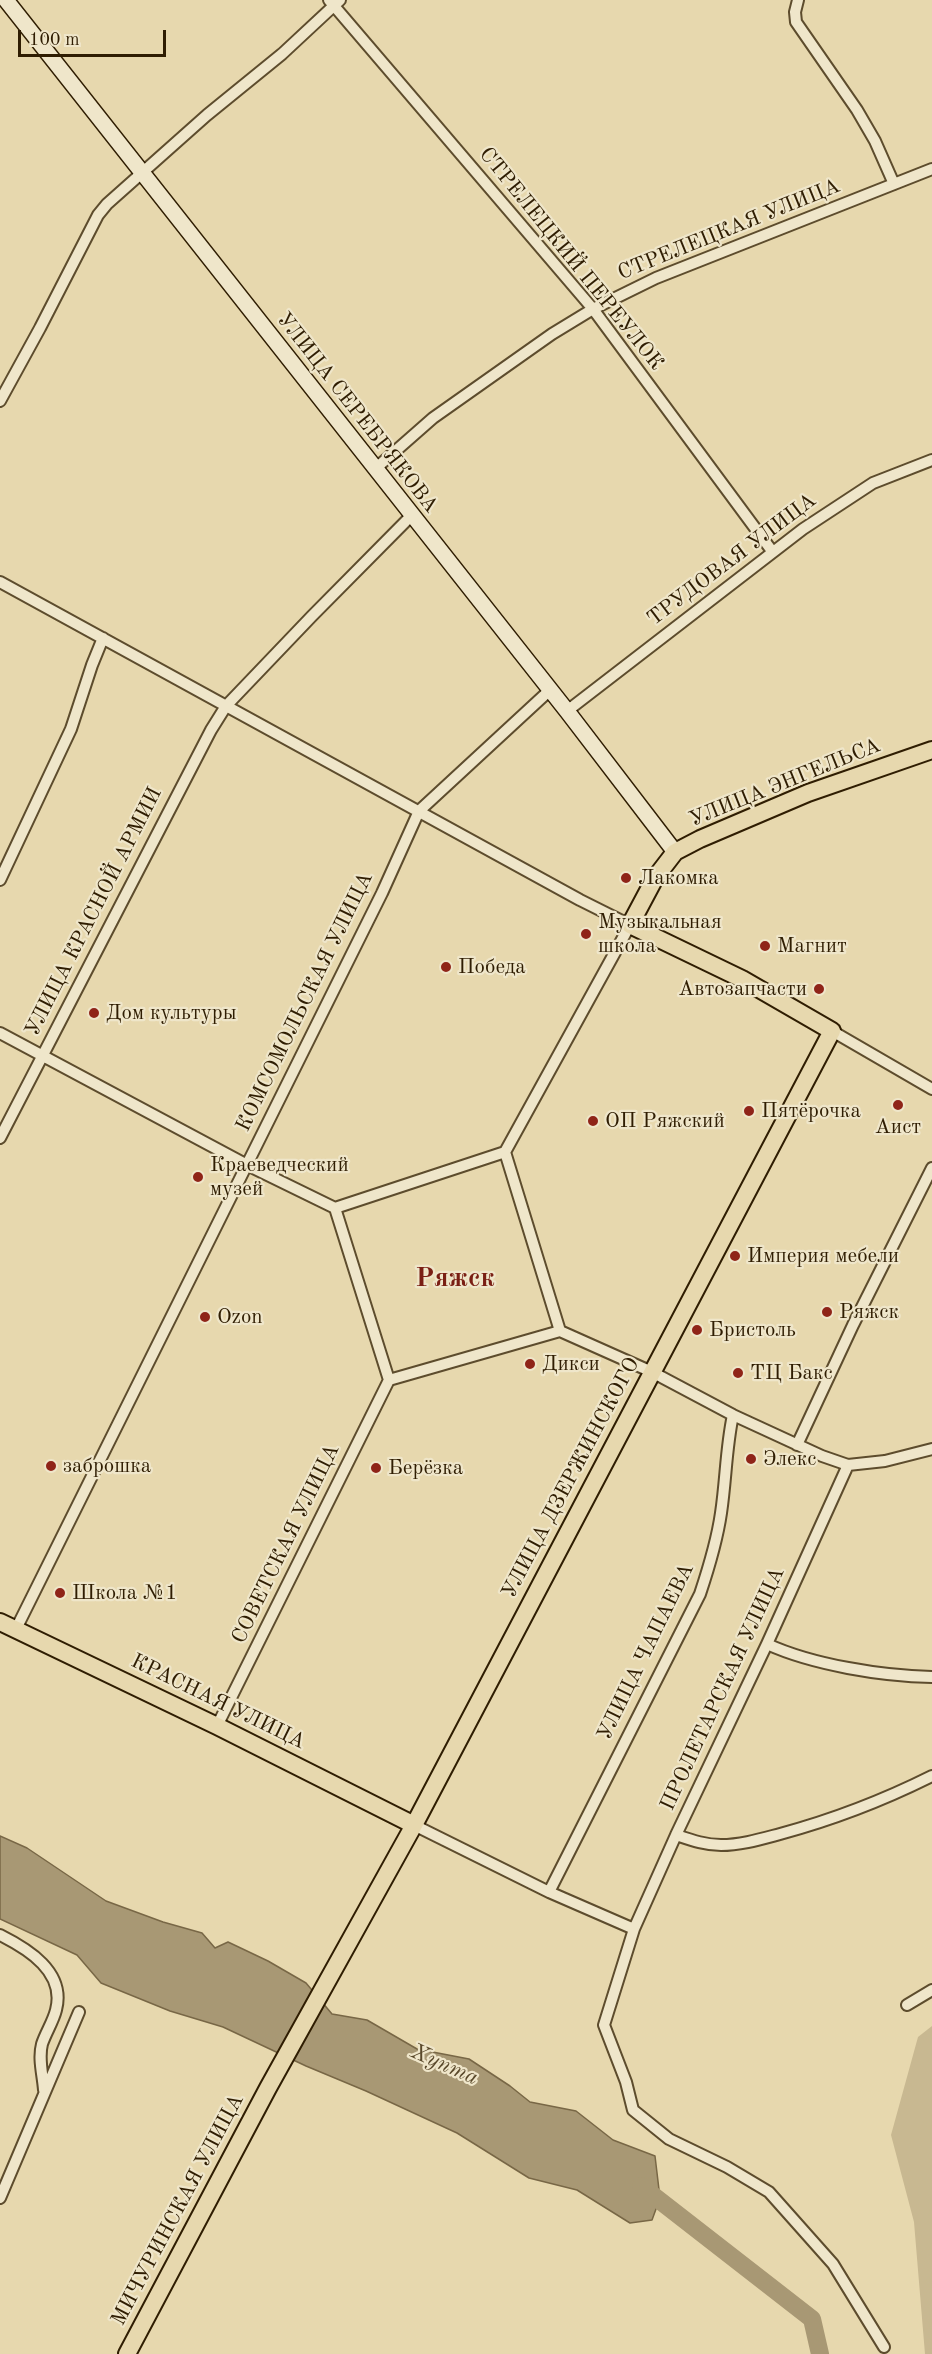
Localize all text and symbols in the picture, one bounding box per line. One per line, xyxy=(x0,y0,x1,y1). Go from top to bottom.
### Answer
scale bar xyxy=(21,18,170,56)
text: 100 m xyxy=(29,31,80,49)
street label: СТРЕЛЕЦКИЙ ПЕРЕУЛОК xyxy=(473,142,669,376)
street label: СТРЕЛЕЦКАЯ УЛИЦА xyxy=(614,174,844,286)
street label: УЛИЦА СЕРЕБРЯКОВА xyxy=(271,308,443,518)
street label: ТРУДОВАЯ УЛИЦА xyxy=(643,488,821,632)
street label: УЛИЦА ЭНГЕЛЬСА xyxy=(686,733,884,833)
street label: УЛИЦА КРАСНОЙ АРМИИ xyxy=(20,783,168,1041)
place label: Лакомка xyxy=(638,865,719,891)
street label: КОМСОМОЛЬСКАЯ УЛИЦА xyxy=(231,868,379,1136)
marker: Лакомка xyxy=(619,871,633,885)
place label: Музыкальная школа xyxy=(598,909,722,959)
marker: Музыкальная школа xyxy=(579,927,593,941)
place label: Магнит xyxy=(777,933,847,959)
marker: Магнит xyxy=(758,939,772,953)
place label: Победа xyxy=(458,954,526,980)
marker: Победа xyxy=(439,960,453,974)
place label: Автозапчасти xyxy=(678,976,807,1002)
marker: Автозапчасти xyxy=(812,982,826,996)
place label: Дом культуры xyxy=(106,1000,237,1026)
marker: Дом культуры xyxy=(87,1006,101,1020)
place label: Пятёрочка xyxy=(761,1098,861,1124)
marker: Аист xyxy=(891,1098,905,1112)
marker: Пятёрочка xyxy=(742,1104,756,1118)
place label: ОП Ряжский xyxy=(605,1108,725,1134)
marker: ОП Ряжский xyxy=(586,1114,600,1128)
place label: Аист xyxy=(875,1114,921,1140)
place label: Краеведческий музей xyxy=(210,1152,349,1202)
marker: Краеведческий музей xyxy=(191,1170,205,1184)
place label: Империя мебели xyxy=(747,1243,899,1269)
marker: Империя мебели xyxy=(728,1249,742,1263)
district label: Ряжск xyxy=(415,1263,495,1295)
place label: Ряжск xyxy=(839,1299,899,1325)
place label: Ozon xyxy=(217,1304,263,1330)
marker: Ряжск xyxy=(820,1305,834,1319)
marker: Ozon xyxy=(198,1310,212,1324)
place label: Бристоль xyxy=(709,1317,796,1343)
marker: Бристоль xyxy=(690,1323,704,1337)
place label: Дикси xyxy=(542,1351,600,1377)
street label: УЛИЦА ДЗЕРЖИНСКОГО xyxy=(497,1353,645,1603)
marker: Дикси xyxy=(523,1357,537,1371)
place label: ТЦ Бакс xyxy=(750,1360,833,1386)
marker: ТЦ Бакс xyxy=(731,1366,745,1380)
street label: СОВЕТСКАЯ УЛИЦА xyxy=(227,1440,345,1648)
place label: Элекс xyxy=(763,1446,816,1472)
marker: Элекс xyxy=(744,1452,758,1466)
place label: заброшка xyxy=(63,1453,151,1479)
place label: Берёзка xyxy=(388,1455,463,1481)
marker: заброшка xyxy=(44,1459,58,1473)
marker: Берёзка xyxy=(369,1461,383,1475)
street label: УЛИЦА ЧАПАЕВА xyxy=(592,1559,700,1745)
street label: ПРОЛЕТАРСКАЯ УЛИЦА xyxy=(655,1563,791,1815)
place label: Школа №1 xyxy=(72,1580,178,1606)
marker: Школа №1 xyxy=(53,1586,67,1600)
street label: КРАСНАЯ УЛИЦА xyxy=(127,1649,309,1755)
water label: Хупта xyxy=(406,2038,482,2092)
street label: МИЧУРИНСКАЯ УЛИЦА xyxy=(106,2090,250,2330)

